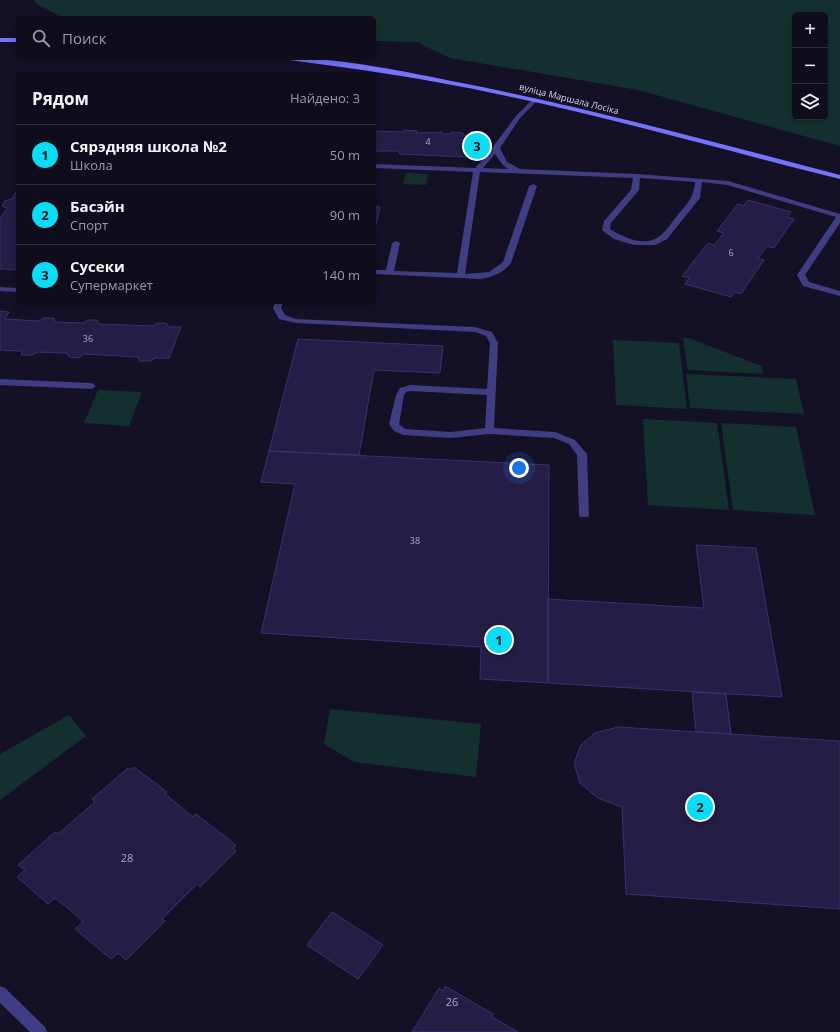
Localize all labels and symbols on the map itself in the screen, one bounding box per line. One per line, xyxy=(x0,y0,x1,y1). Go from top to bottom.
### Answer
street label: вуліца Маршала Лосіка xyxy=(518,80,620,117)
pin: 3 xyxy=(464,131,490,161)
house number: 4 xyxy=(425,135,431,148)
house number: 6 xyxy=(728,246,734,259)
house number: 36 xyxy=(83,332,93,345)
your location xyxy=(509,458,529,478)
house number: 38 xyxy=(410,534,420,547)
pin: 1 xyxy=(486,625,512,655)
pin: 2 xyxy=(687,792,713,822)
house number: 28 xyxy=(121,850,133,865)
house number: 26 xyxy=(446,994,458,1009)

